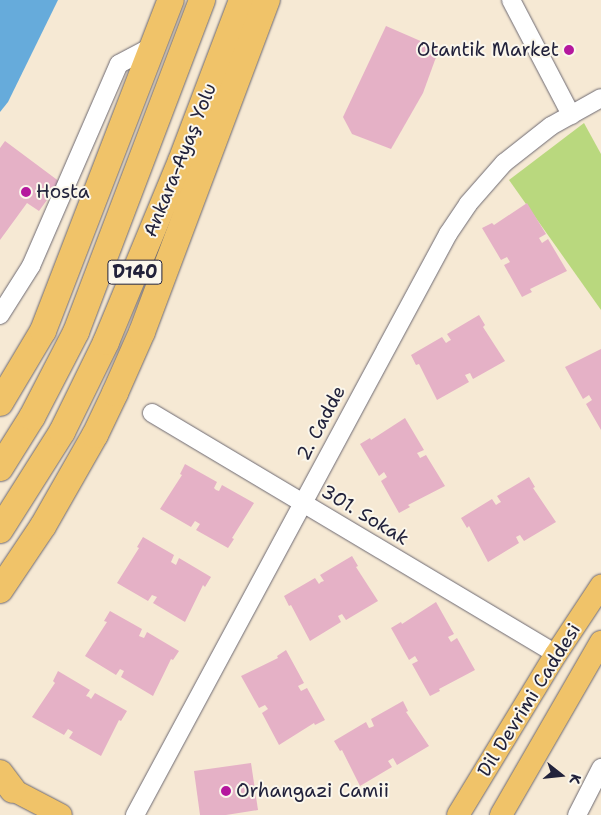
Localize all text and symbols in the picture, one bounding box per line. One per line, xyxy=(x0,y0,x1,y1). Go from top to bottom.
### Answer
place label: Otantik Market xyxy=(417,39,559,61)
marker: Otantik Market xyxy=(563,44,575,56)
street label: Ankara-Ayaş Yolu xyxy=(139,80,221,240)
place label: Hosta xyxy=(36,181,90,203)
marker: Hosta xyxy=(20,186,32,198)
road number: D140 xyxy=(106,256,164,288)
street label: 2. Cadde xyxy=(292,382,350,464)
street label: 301. Sokak xyxy=(317,480,413,550)
street label: Dil Devrimi Caddesi xyxy=(473,619,585,781)
north arrow xyxy=(536,750,586,800)
text: K xyxy=(565,772,585,786)
place label: Orhangazi Camii xyxy=(236,780,389,802)
marker: Orhangazi Camii xyxy=(220,785,232,797)

